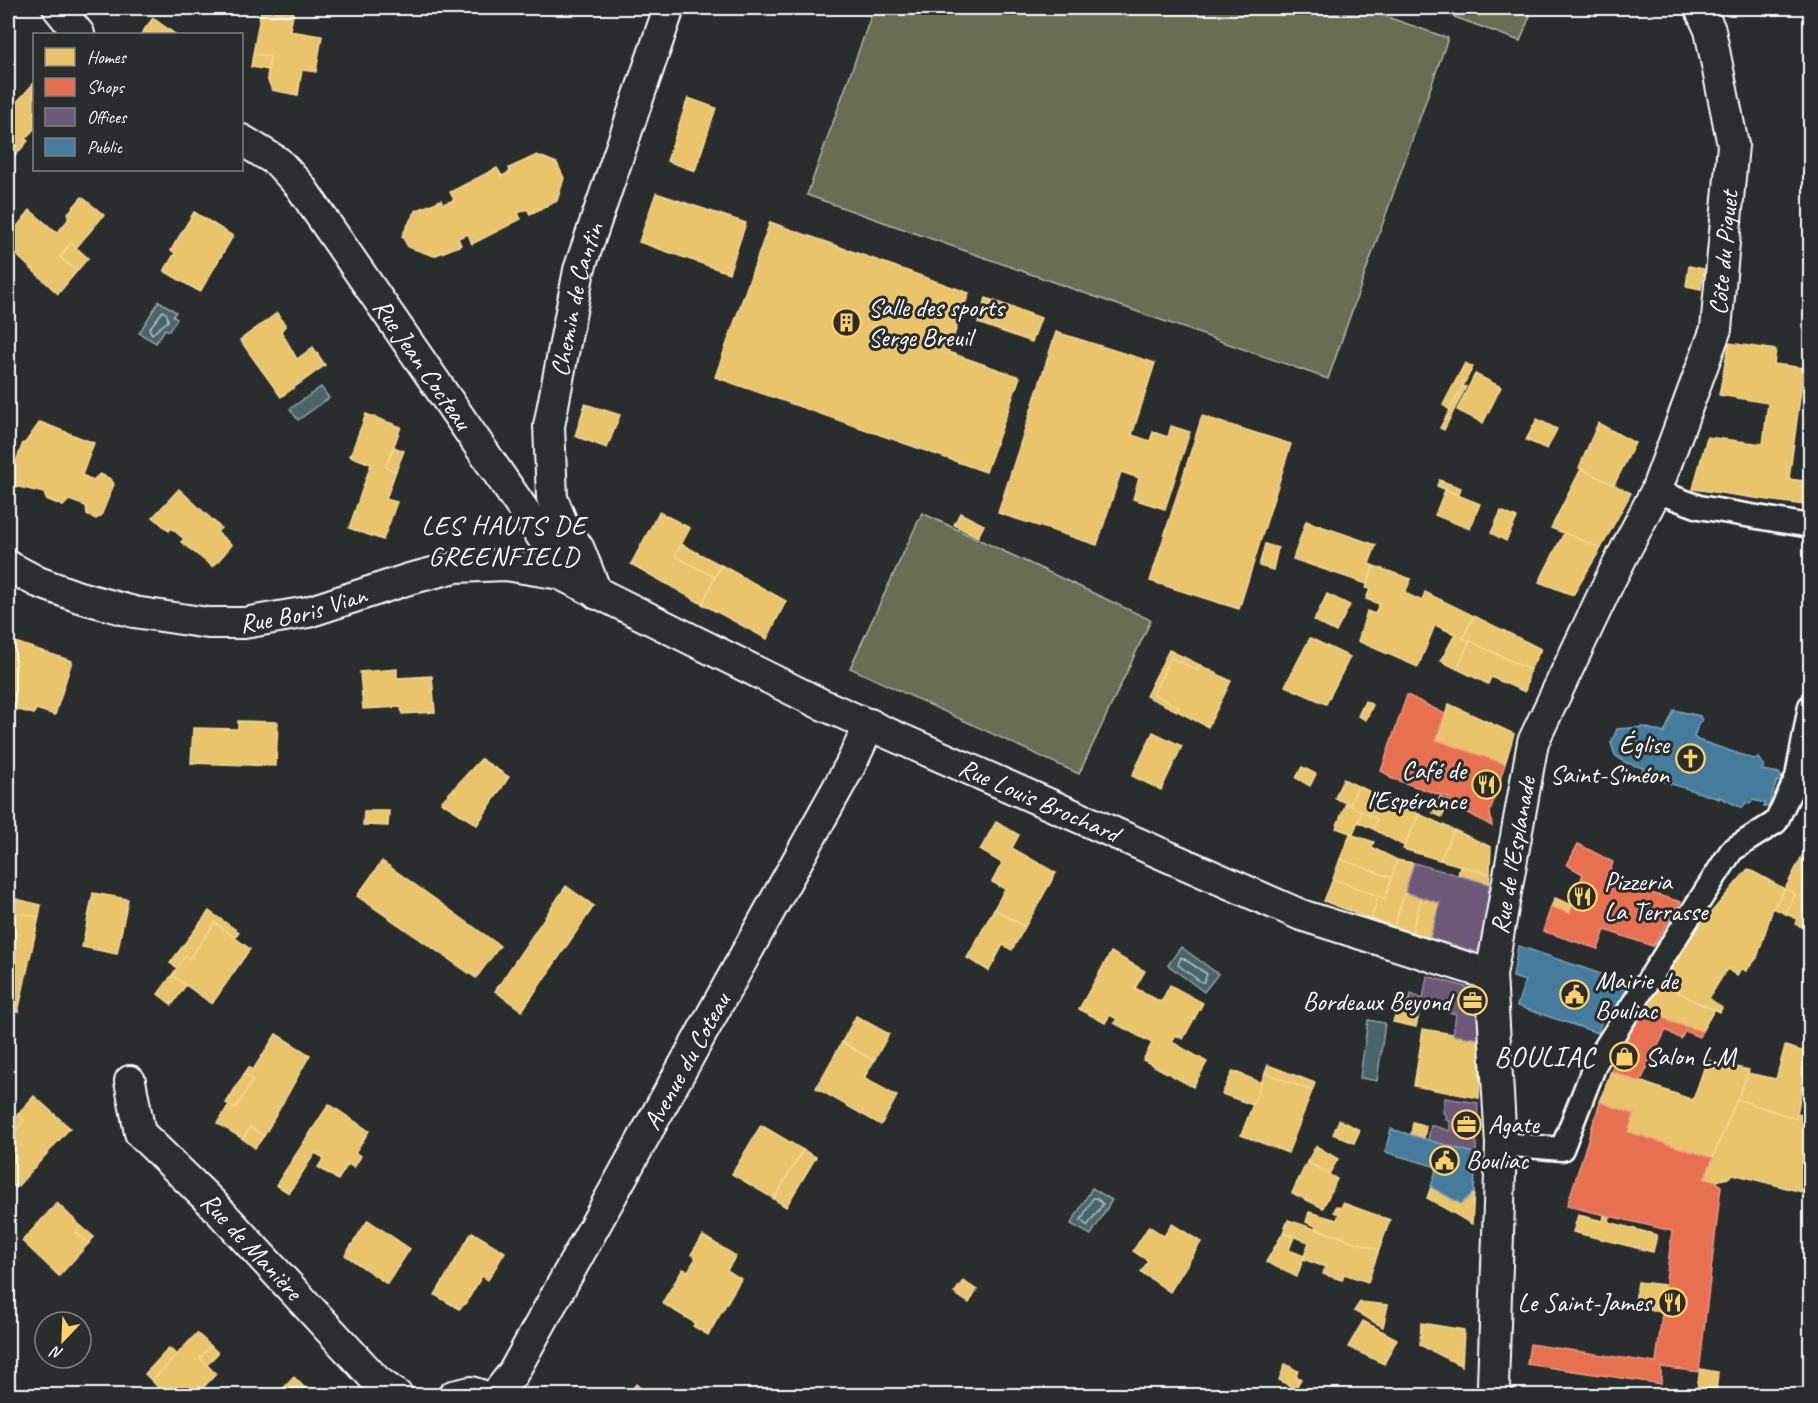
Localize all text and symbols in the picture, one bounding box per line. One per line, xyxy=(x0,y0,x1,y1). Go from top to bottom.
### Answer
legend xyxy=(33,33,243,171)
text: Homes xyxy=(87,46,127,68)
text: Shops xyxy=(87,76,126,98)
text: Offices xyxy=(87,106,128,128)
text: Public xyxy=(87,136,124,158)
street label: Côte du Piquet xyxy=(1701,187,1746,316)
street label: Chemin de Cantin xyxy=(543,217,611,379)
place label: Salle des sports Serge Breuil xyxy=(868,291,1006,354)
street label: Rue Jean Cocteau xyxy=(366,292,481,438)
building icon: Salle des sports Serge Breuil xyxy=(831,306,863,338)
district label: LES HAUTS DE GREENFIELD xyxy=(421,508,589,573)
street label: Rue Boris Vian xyxy=(237,578,372,640)
place label: Église Saint-Siméon xyxy=(1550,728,1671,791)
church icon: Église Saint-Siméon xyxy=(1674,743,1706,775)
street label: Rue Louis Brochard xyxy=(954,751,1128,852)
place label: Café de l'Espérance xyxy=(1367,754,1469,817)
restaurant icon: Café de l'Espérance xyxy=(1471,769,1503,801)
street label: Rue de l'Esplanade xyxy=(1483,773,1544,937)
place label: Pizzeria La Terrasse xyxy=(1604,865,1710,928)
restaurant icon: Pizzeria La Terrasse xyxy=(1567,880,1599,912)
place label: Mairie de Bouliac xyxy=(1595,964,1679,1027)
public building icon: Mairie de Bouliac xyxy=(1558,979,1590,1011)
street label: Avenue du Coteau xyxy=(635,985,739,1136)
place label: Bordeaux Beyond xyxy=(1303,985,1455,1018)
office icon: Bordeaux Beyond xyxy=(1456,985,1488,1017)
district label: BOULIAC xyxy=(1494,1039,1597,1074)
shop icon: Salon L.M xyxy=(1608,1040,1640,1072)
place label: Salon L.M xyxy=(1645,1040,1738,1073)
office icon: Agate xyxy=(1451,1108,1483,1140)
place label: Agate xyxy=(1488,1108,1540,1141)
public building icon: Bouliac xyxy=(1429,1144,1461,1176)
place label: Bouliac xyxy=(1466,1144,1529,1177)
street label: Rue de Manière xyxy=(194,1185,311,1309)
place label: Le Saint-James xyxy=(1518,1286,1653,1319)
restaurant icon: Le Saint-James xyxy=(1656,1286,1688,1318)
north arrow xyxy=(33,1310,93,1370)
text: N xyxy=(46,1341,66,1364)

